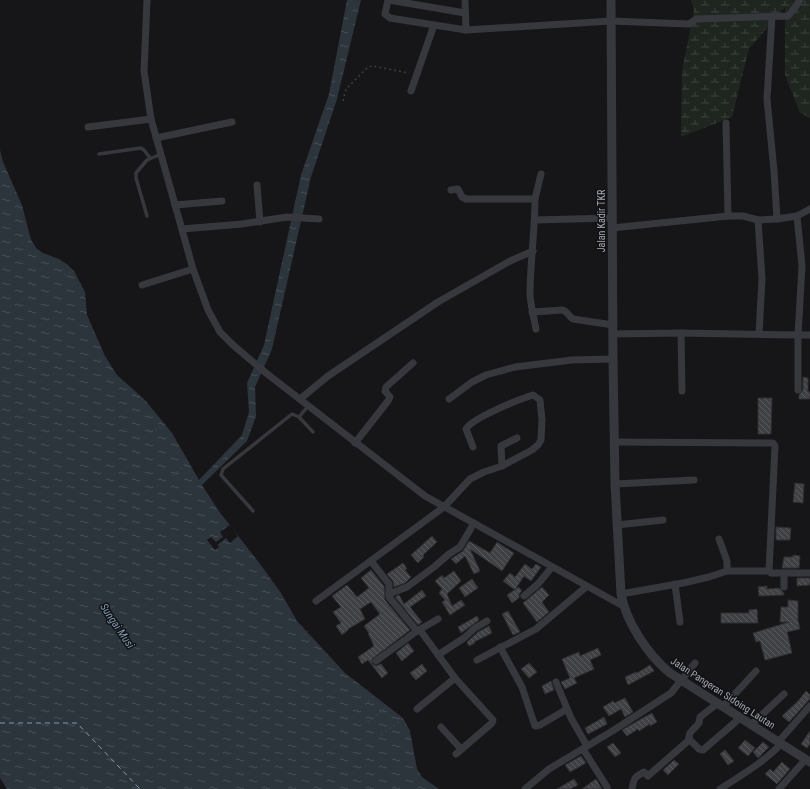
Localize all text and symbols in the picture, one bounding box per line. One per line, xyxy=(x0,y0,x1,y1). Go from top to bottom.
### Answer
street label: Jalan Kadir TKR xyxy=(596,189,607,252)
water label: Sungai Musi xyxy=(97,601,137,652)
street label: Jalan Pangeran Sidoing Lautan xyxy=(669,655,777,731)

